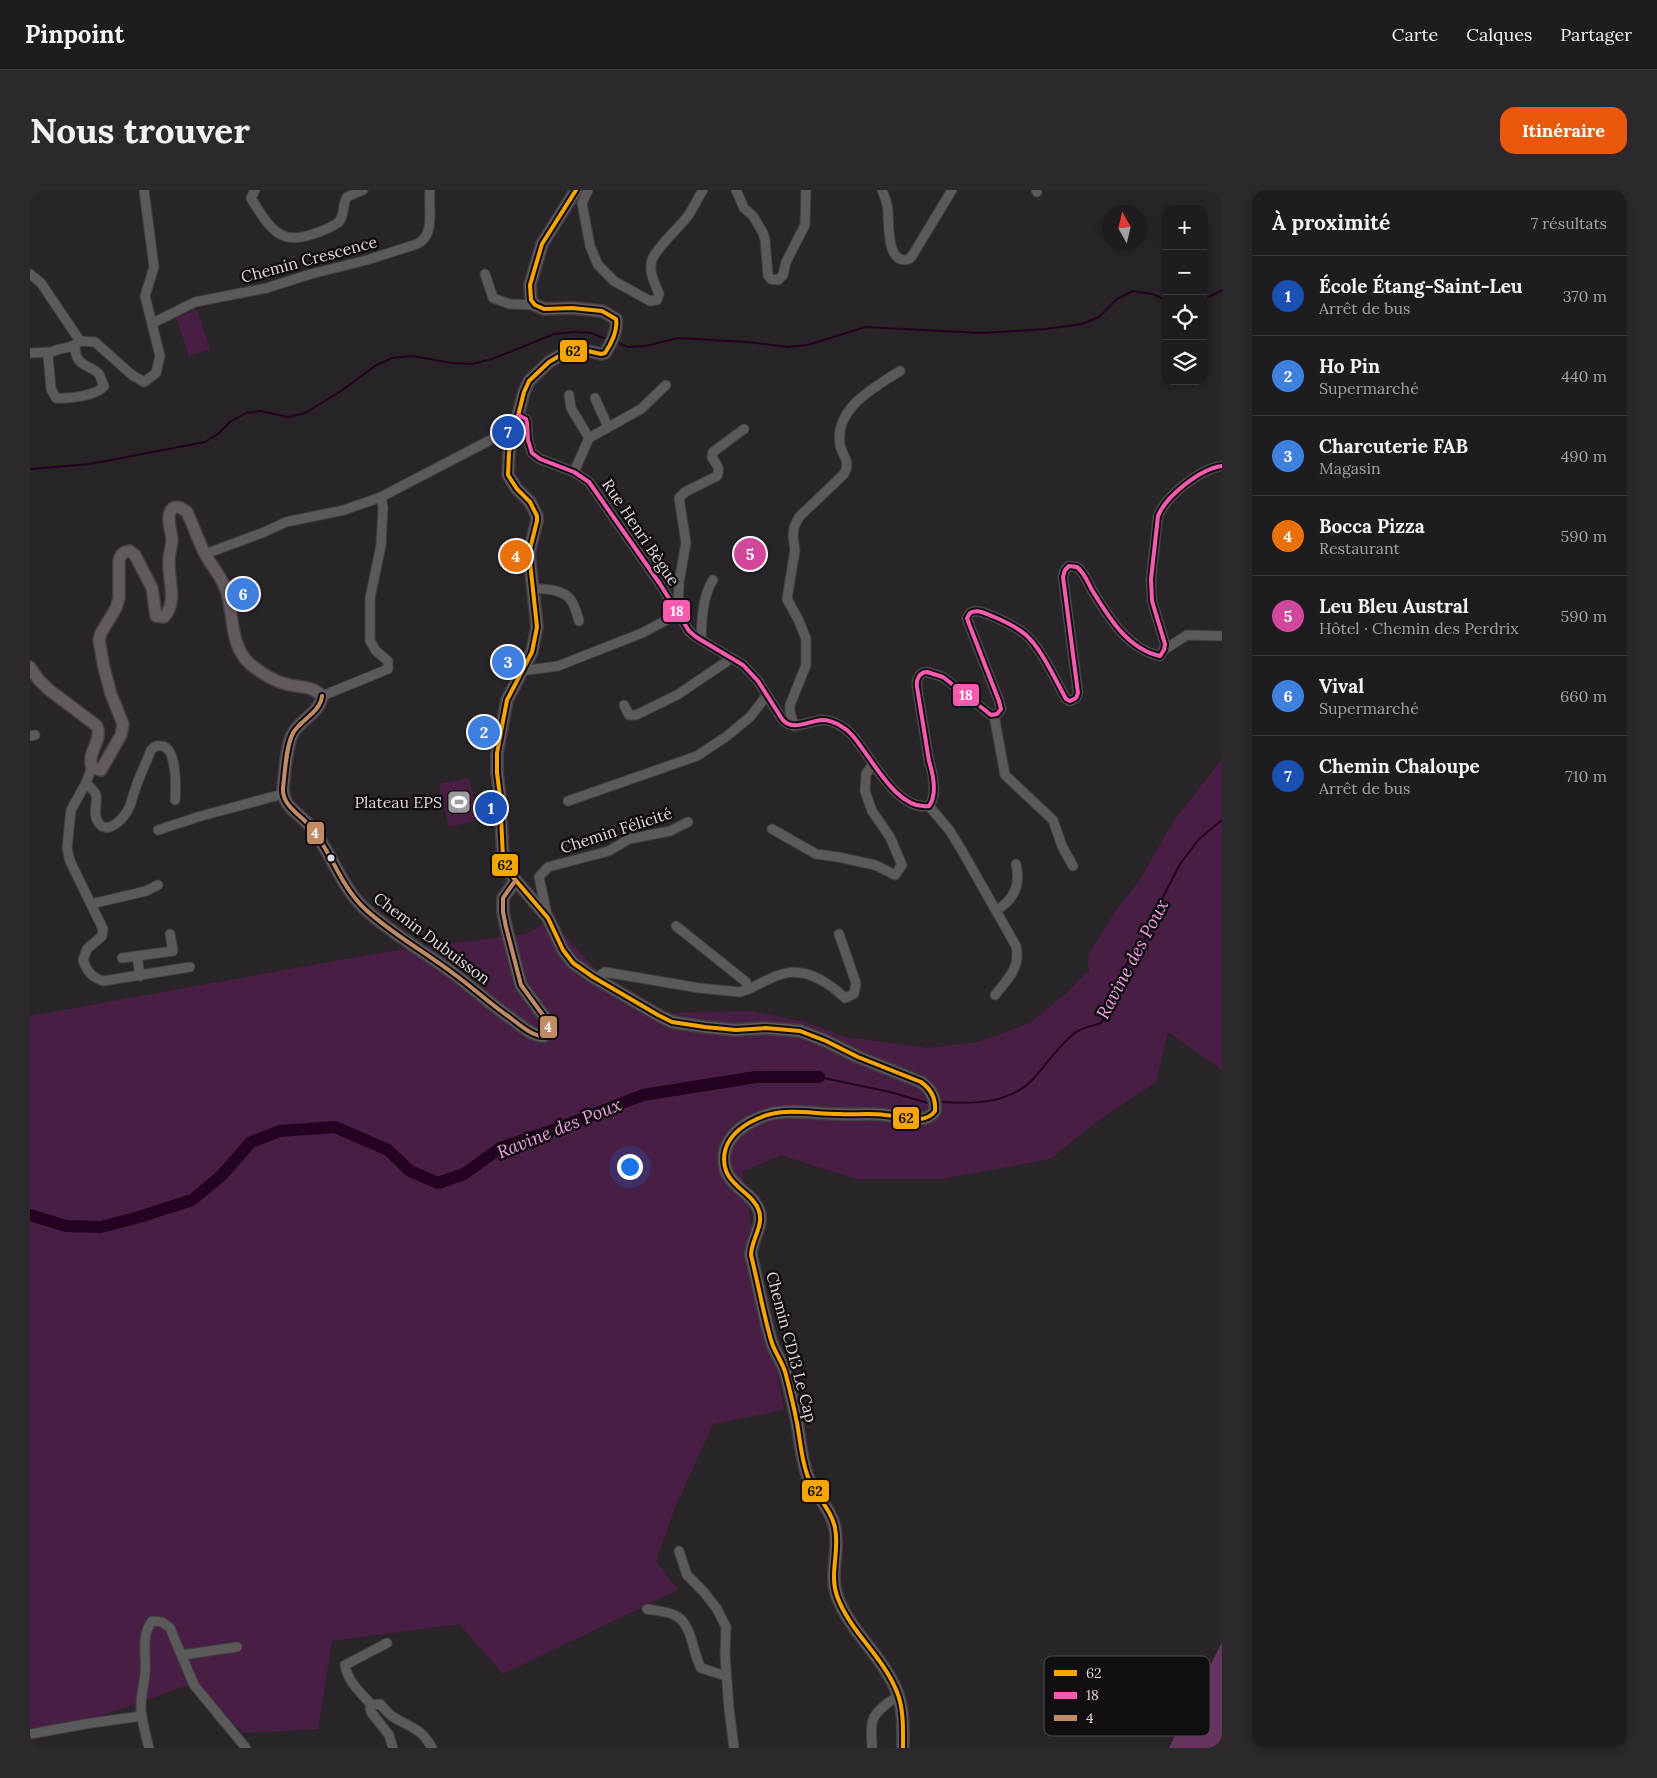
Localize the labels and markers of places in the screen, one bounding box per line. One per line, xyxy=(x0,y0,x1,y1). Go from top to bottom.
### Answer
pin: 7 xyxy=(492,413,524,451)
pin: 5 xyxy=(734,535,766,573)
pin: 4 xyxy=(500,537,532,575)
pin: 6 xyxy=(227,575,259,613)
pin: 3 xyxy=(492,643,524,681)
pin: 2 xyxy=(468,713,500,751)
sports icon: Plateau EPS xyxy=(446,789,472,815)
pin: 1 xyxy=(475,789,507,827)
place label: Plateau EPS xyxy=(354,792,442,812)
unlabelled marker xyxy=(326,853,336,863)

